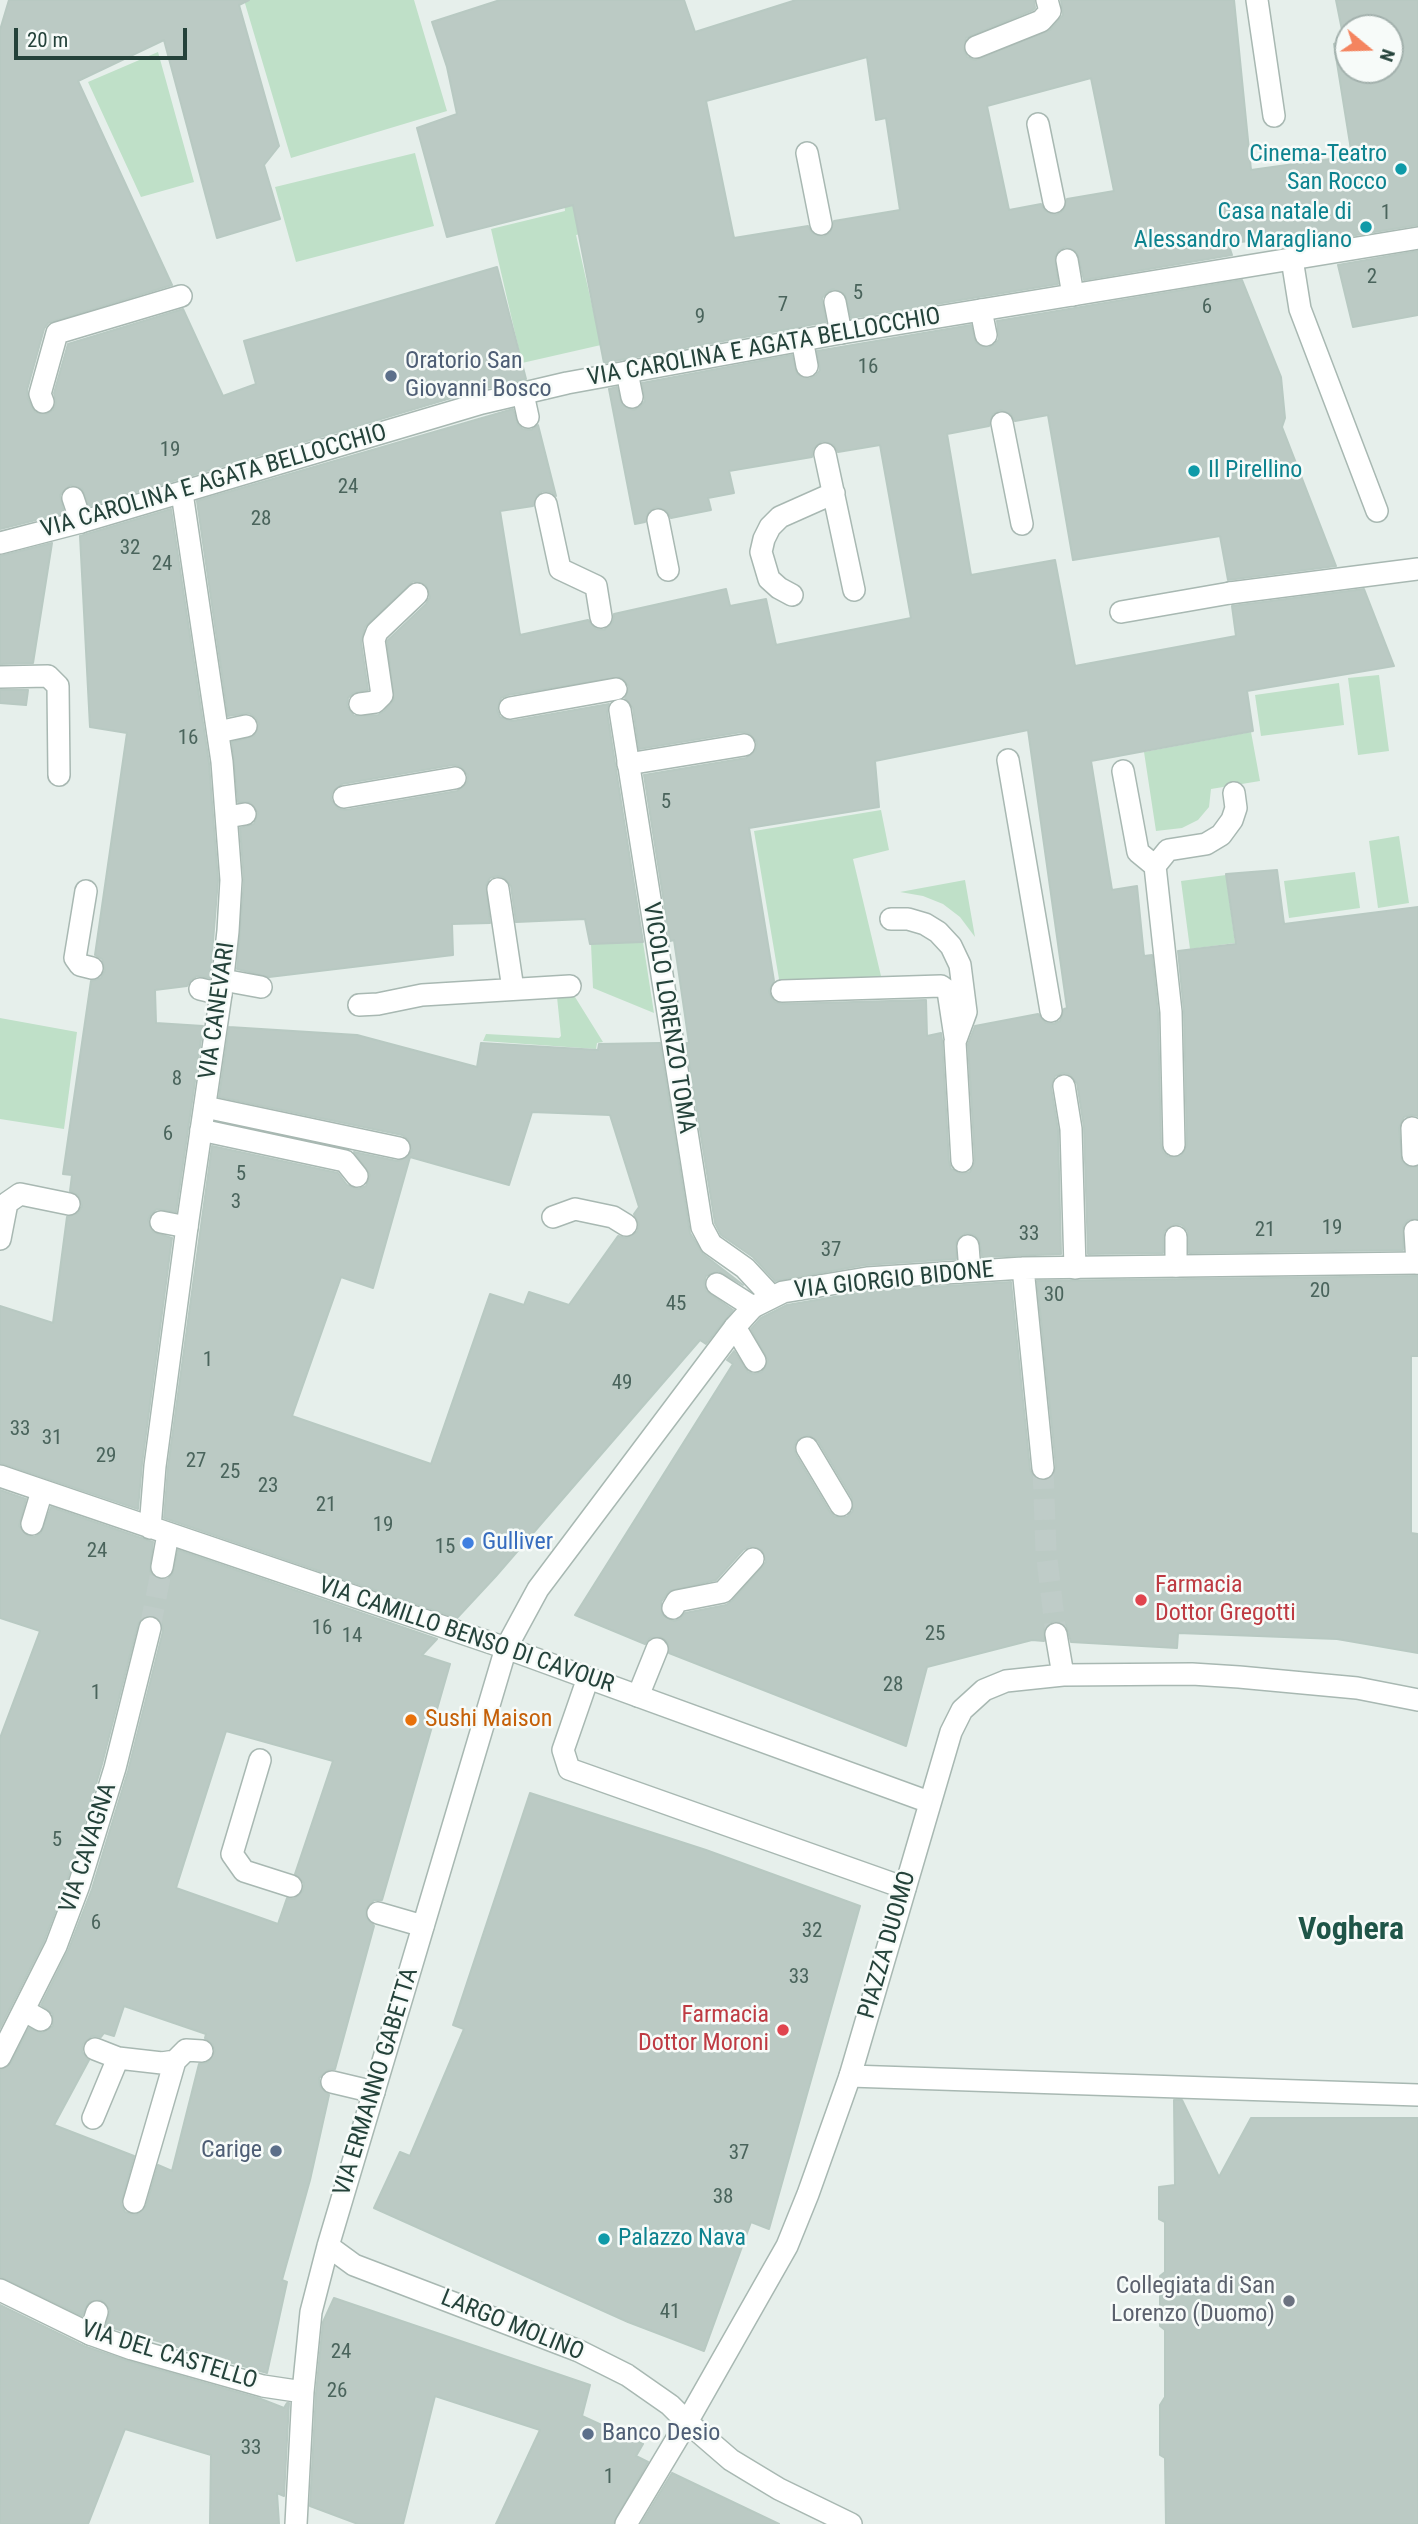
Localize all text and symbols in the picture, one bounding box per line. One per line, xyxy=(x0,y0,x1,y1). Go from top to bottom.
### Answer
scale bar xyxy=(18,14,191,58)
north arrow xyxy=(1334,14,1404,84)
text: 20 m xyxy=(27,28,68,52)
text: N xyxy=(1375,46,1400,65)
place label: Cinema-Teatro San Rocco xyxy=(1249,141,1387,197)
marker: Cinema-Teatro San Rocco xyxy=(1393,161,1409,177)
place label: Casa natale di Alessandro Maragliano xyxy=(1134,199,1352,255)
house number: 1 xyxy=(1381,201,1391,227)
marker: Casa natale di Alessandro Maragliano xyxy=(1358,219,1374,235)
house number: 2 xyxy=(1367,265,1377,291)
house number: 5 xyxy=(853,281,863,307)
house number: 7 xyxy=(778,293,788,319)
house number: 6 xyxy=(1202,295,1212,321)
street label: VIA CAROLINA E AGATA BELLOCCHIO xyxy=(585,303,943,393)
house number: 9 xyxy=(695,305,705,331)
place label: Oratorio San Giovanni Bosco xyxy=(405,348,552,404)
house number: 16 xyxy=(858,355,878,381)
marker: Oratorio San Giovanni Bosco xyxy=(383,368,399,384)
street label: VIA CAROLINA E AGATA BELLOCCHIO xyxy=(38,419,390,545)
house number: 19 xyxy=(160,438,180,464)
place label: Il Pirellino xyxy=(1208,457,1302,485)
marker: Il Pirellino xyxy=(1186,463,1202,479)
house number: 24 xyxy=(338,475,358,501)
house number: 28 xyxy=(251,507,271,533)
house number: 32 xyxy=(120,536,140,562)
house number: 24 xyxy=(152,552,172,578)
house number: 16 xyxy=(178,726,198,752)
house number: 5 xyxy=(661,790,671,816)
street label: VICOLO LORENZO TOMA xyxy=(636,900,700,1136)
street label: VIA CANEVARI xyxy=(194,940,242,1082)
house number: 8 xyxy=(172,1067,182,1093)
house number: 6 xyxy=(163,1122,173,1148)
house number: 5 xyxy=(236,1162,246,1188)
house number: 3 xyxy=(231,1190,241,1216)
house number: 19 xyxy=(1322,1216,1342,1242)
house number: 21 xyxy=(1255,1218,1275,1244)
house number: 33 xyxy=(1019,1222,1039,1248)
house number: 37 xyxy=(821,1238,841,1264)
street label: VIA GIORGIO BIDONE xyxy=(793,1256,995,1306)
house number: 20 xyxy=(1310,1279,1330,1305)
house number: 30 xyxy=(1044,1283,1064,1309)
house number: 45 xyxy=(666,1292,686,1318)
house number: 1 xyxy=(203,1348,213,1374)
house number: 49 xyxy=(612,1371,632,1397)
house number: 33 xyxy=(10,1417,30,1443)
house number: 31 xyxy=(42,1426,62,1452)
house number: 29 xyxy=(96,1444,116,1470)
house number: 27 xyxy=(186,1449,206,1475)
house number: 25 xyxy=(220,1460,240,1486)
house number: 23 xyxy=(258,1474,278,1500)
house number: 21 xyxy=(316,1493,336,1519)
house number: 19 xyxy=(373,1513,393,1539)
place label: Gulliver xyxy=(482,1529,553,1557)
house number: 15 xyxy=(435,1535,455,1561)
marker: Gulliver xyxy=(460,1535,476,1551)
house number: 24 xyxy=(87,1539,107,1565)
street label: VIA CAMILLO BENSO DI CAVOUR xyxy=(315,1572,617,1700)
place label: Farmacia Dottor Gregotti xyxy=(1155,1572,1296,1628)
marker: Farmacia Dottor Gregotti xyxy=(1133,1592,1149,1608)
house number: 16 xyxy=(312,1616,332,1642)
house number: 25 xyxy=(925,1622,945,1648)
house number: 14 xyxy=(342,1624,362,1650)
house number: 28 xyxy=(883,1673,903,1699)
house number: 1 xyxy=(91,1681,101,1707)
place label: Sushi Maison xyxy=(425,1706,552,1734)
marker: Sushi Maison xyxy=(403,1712,419,1728)
street label: VIA CAVAGNA xyxy=(54,1779,124,1917)
house number: 5 xyxy=(52,1828,62,1854)
street label: PIAZZA DUOMO xyxy=(853,1868,923,2022)
house number: 6 xyxy=(91,1911,101,1937)
district label: Voghera xyxy=(1298,1912,1404,1950)
house number: 32 xyxy=(802,1919,822,1945)
street label: VIA ERMANNO GABETTA xyxy=(329,1965,425,2199)
house number: 33 xyxy=(789,1965,809,1991)
place label: Farmacia Dottor Moroni xyxy=(638,2002,769,2058)
marker: Farmacia Dottor Moroni xyxy=(775,2022,791,2038)
place label: Carige xyxy=(201,2137,262,2165)
house number: 37 xyxy=(729,2141,749,2167)
marker: Carige xyxy=(268,2143,284,2159)
house number: 38 xyxy=(713,2185,733,2211)
place label: Palazzo Nava xyxy=(618,2225,746,2253)
marker: Palazzo Nava xyxy=(596,2231,612,2247)
place label: Collegiata di San Lorenzo (Duomo) xyxy=(1111,2273,1275,2329)
street label: LARGO MOLINO xyxy=(436,2284,588,2368)
marker: Collegiata di San Lorenzo (Duomo) xyxy=(1281,2293,1297,2309)
house number: 41 xyxy=(660,2300,680,2326)
street label: VIA DEL CASTELLO xyxy=(78,2316,260,2396)
house number: 24 xyxy=(331,2340,351,2366)
house number: 26 xyxy=(327,2379,347,2405)
place label: Banco Desio xyxy=(602,2420,720,2448)
marker: Banco Desio xyxy=(580,2426,596,2442)
house number: 33 xyxy=(241,2436,261,2462)
house number: 1 xyxy=(604,2465,614,2491)

